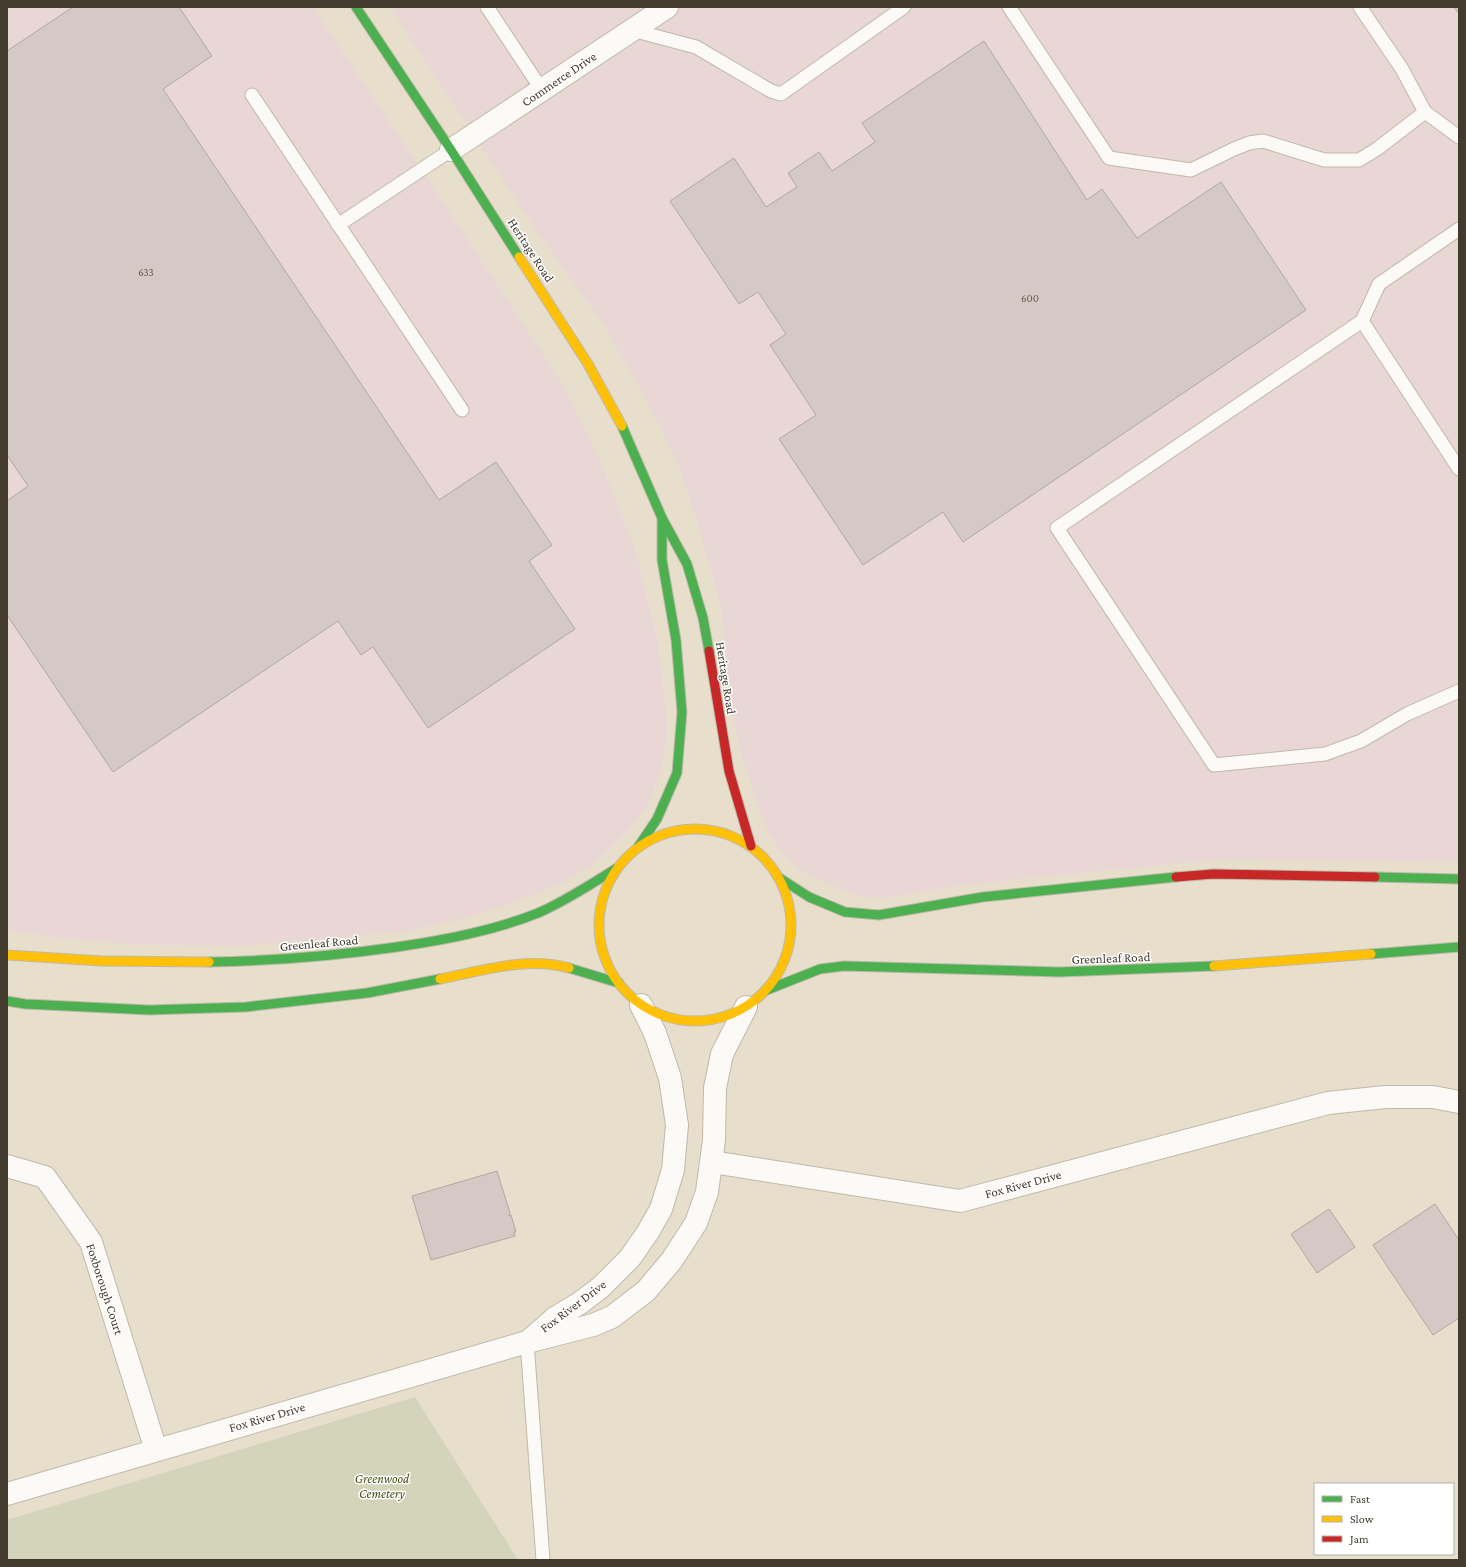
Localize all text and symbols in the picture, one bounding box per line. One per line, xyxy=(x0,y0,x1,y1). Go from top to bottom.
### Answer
street label: Commerce Drive xyxy=(519,48,599,109)
street label: Heritage Road xyxy=(505,215,557,285)
house number: 633 xyxy=(138,266,154,278)
house number: 600 xyxy=(1021,292,1039,304)
street label: Heritage Road xyxy=(713,641,739,715)
street label: Greenleaf Road xyxy=(279,932,359,954)
street label: Greenleaf Road xyxy=(1071,949,1151,967)
street label: Fox River Drive xyxy=(983,1167,1063,1201)
street label: Foxborough Court xyxy=(83,1242,127,1337)
street label: Fox River Drive xyxy=(537,1276,609,1336)
street label: Fox River Drive xyxy=(227,1399,307,1435)
park label: Greenwood Cemetery xyxy=(355,1471,410,1501)
legend xyxy=(1314,1483,1454,1555)
text: Fast xyxy=(1350,1492,1371,1506)
text: Slow xyxy=(1350,1512,1374,1526)
text: Jam xyxy=(1349,1532,1369,1546)

